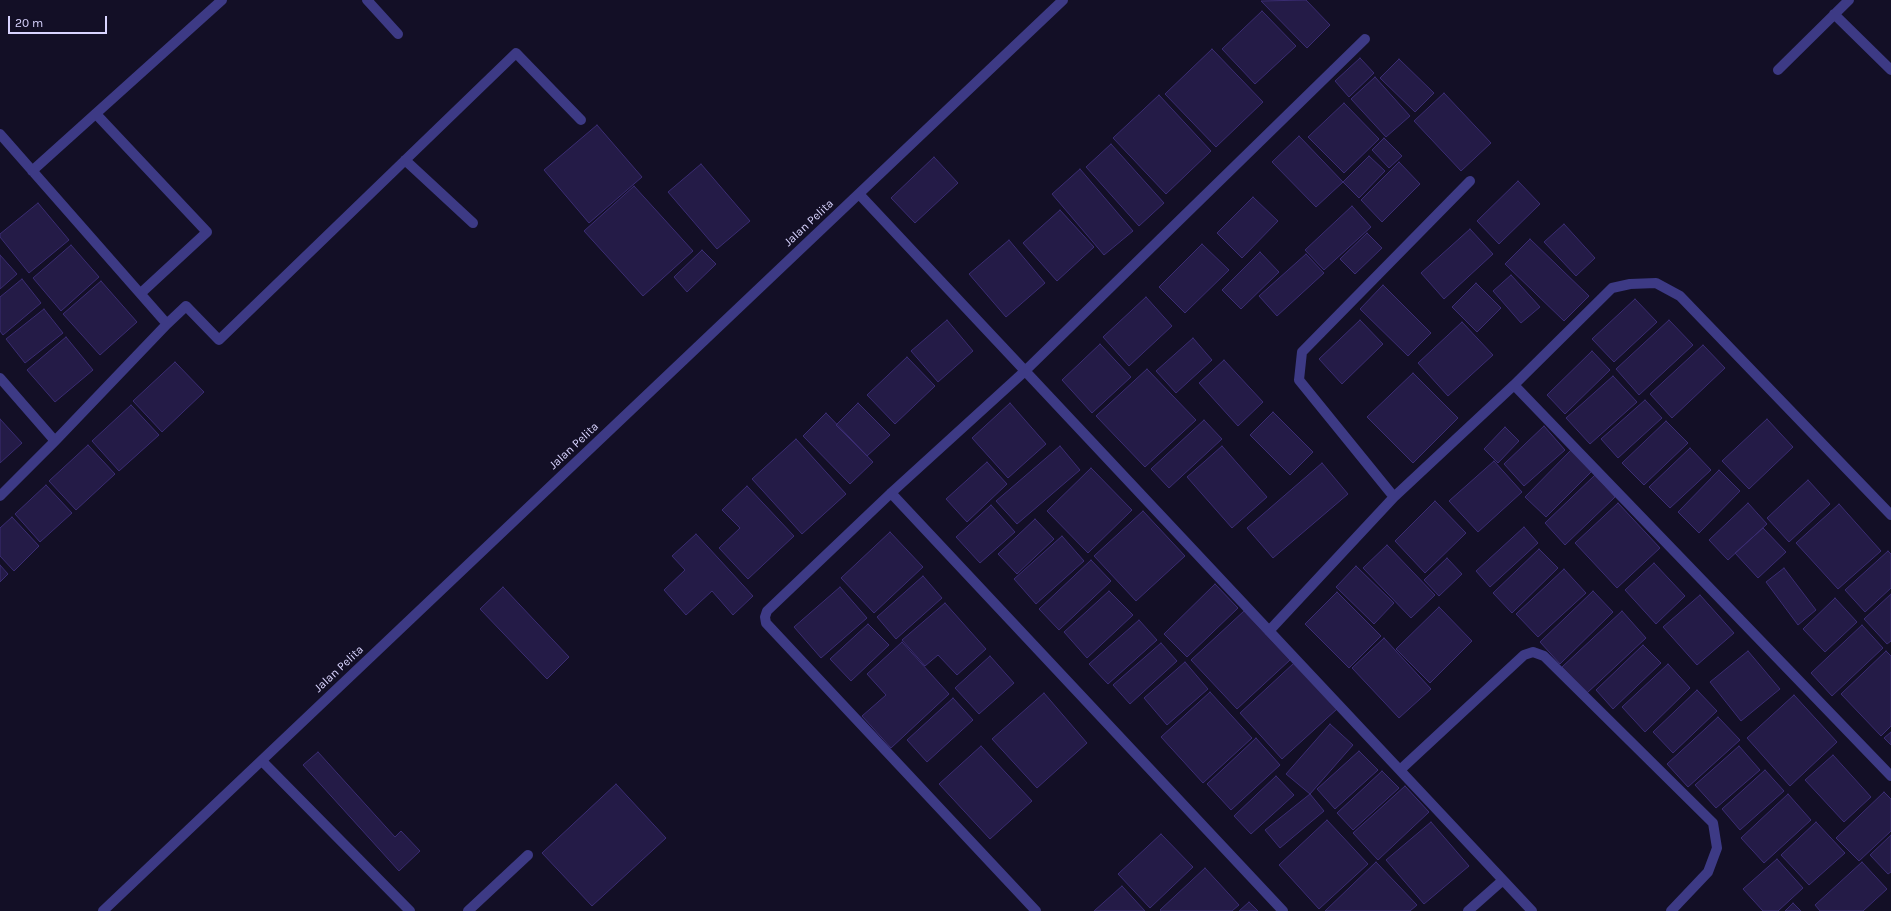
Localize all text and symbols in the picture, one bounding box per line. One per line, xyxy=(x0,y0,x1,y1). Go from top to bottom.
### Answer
scale bar xyxy=(10,8,109,34)
text: 20 m xyxy=(15,16,43,30)
street label: Jalan Pelita xyxy=(781,196,837,250)
street label: Jalan Pelita xyxy=(546,419,602,473)
street label: Jalan Pelita xyxy=(311,642,367,696)

